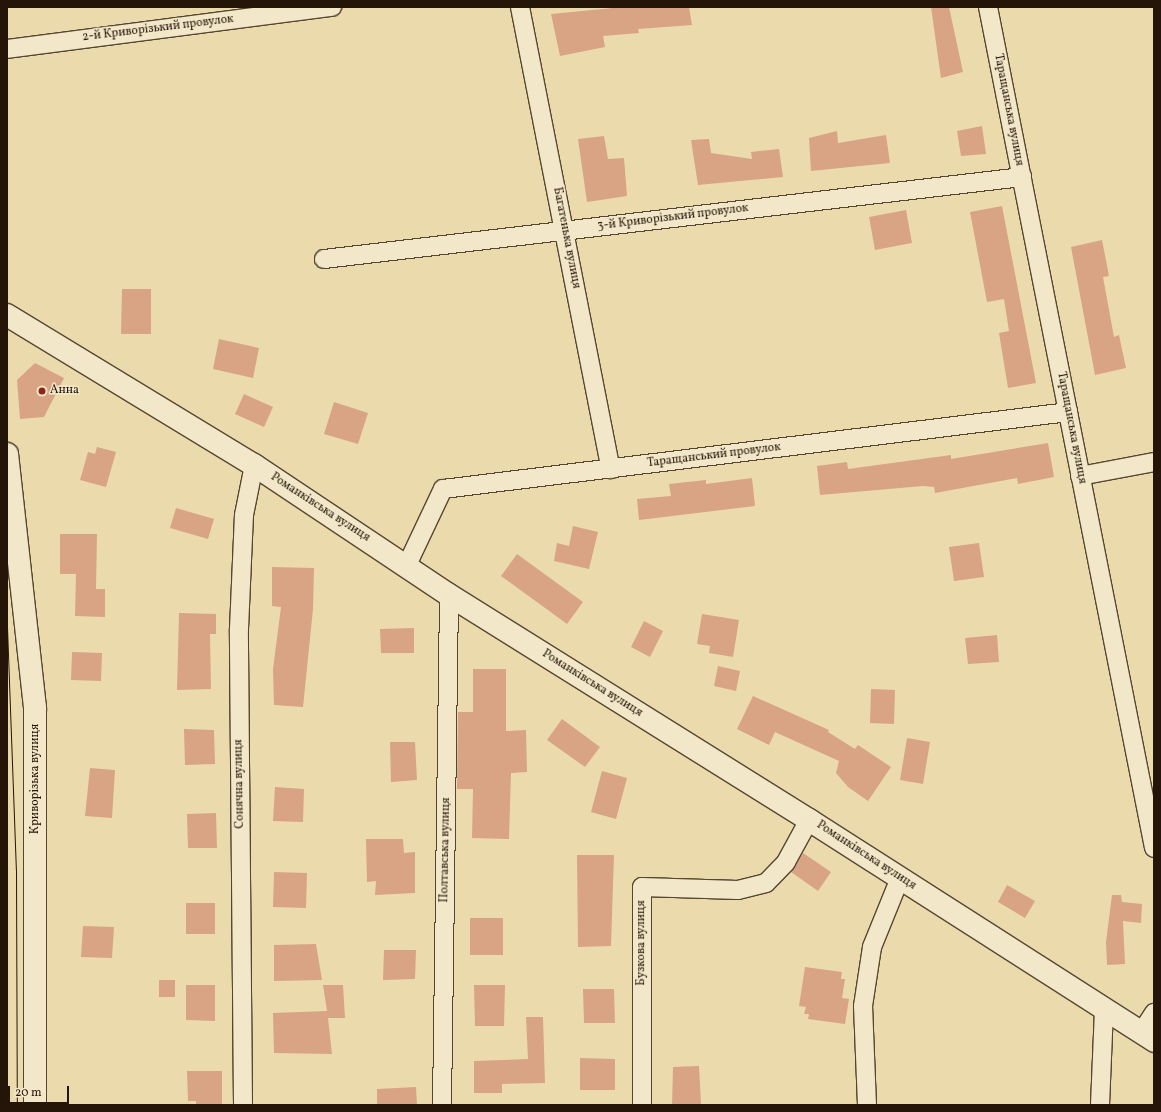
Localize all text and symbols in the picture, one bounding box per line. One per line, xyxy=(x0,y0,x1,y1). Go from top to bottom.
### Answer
street label: 2-й Криворізький провулок xyxy=(82,13,234,45)
street label: Таращанська вулиця xyxy=(990,53,1026,167)
street label: Багатенька вулиця xyxy=(549,186,583,290)
street label: 3-й Криворізький провулок xyxy=(597,202,749,234)
street label: Таращанська вулиця xyxy=(1053,371,1089,485)
place label: Анна xyxy=(50,384,79,398)
marker: Анна xyxy=(37,386,47,396)
street label: Таращанський провулок xyxy=(646,441,782,471)
street label: Романківська вулиця xyxy=(268,470,372,546)
street label: Романківська вулиця xyxy=(539,647,645,721)
street label: Криворізька вулиця xyxy=(29,724,43,834)
street label: Сонячна вулиця xyxy=(232,739,248,829)
street label: Полтавська вулиця xyxy=(438,797,454,903)
street label: Романківська вулиця xyxy=(814,818,918,894)
street label: Бузкова вулиця xyxy=(635,900,649,986)
scale bar xyxy=(10,1078,71,1104)
text: 20 m xyxy=(15,1085,42,1101)

